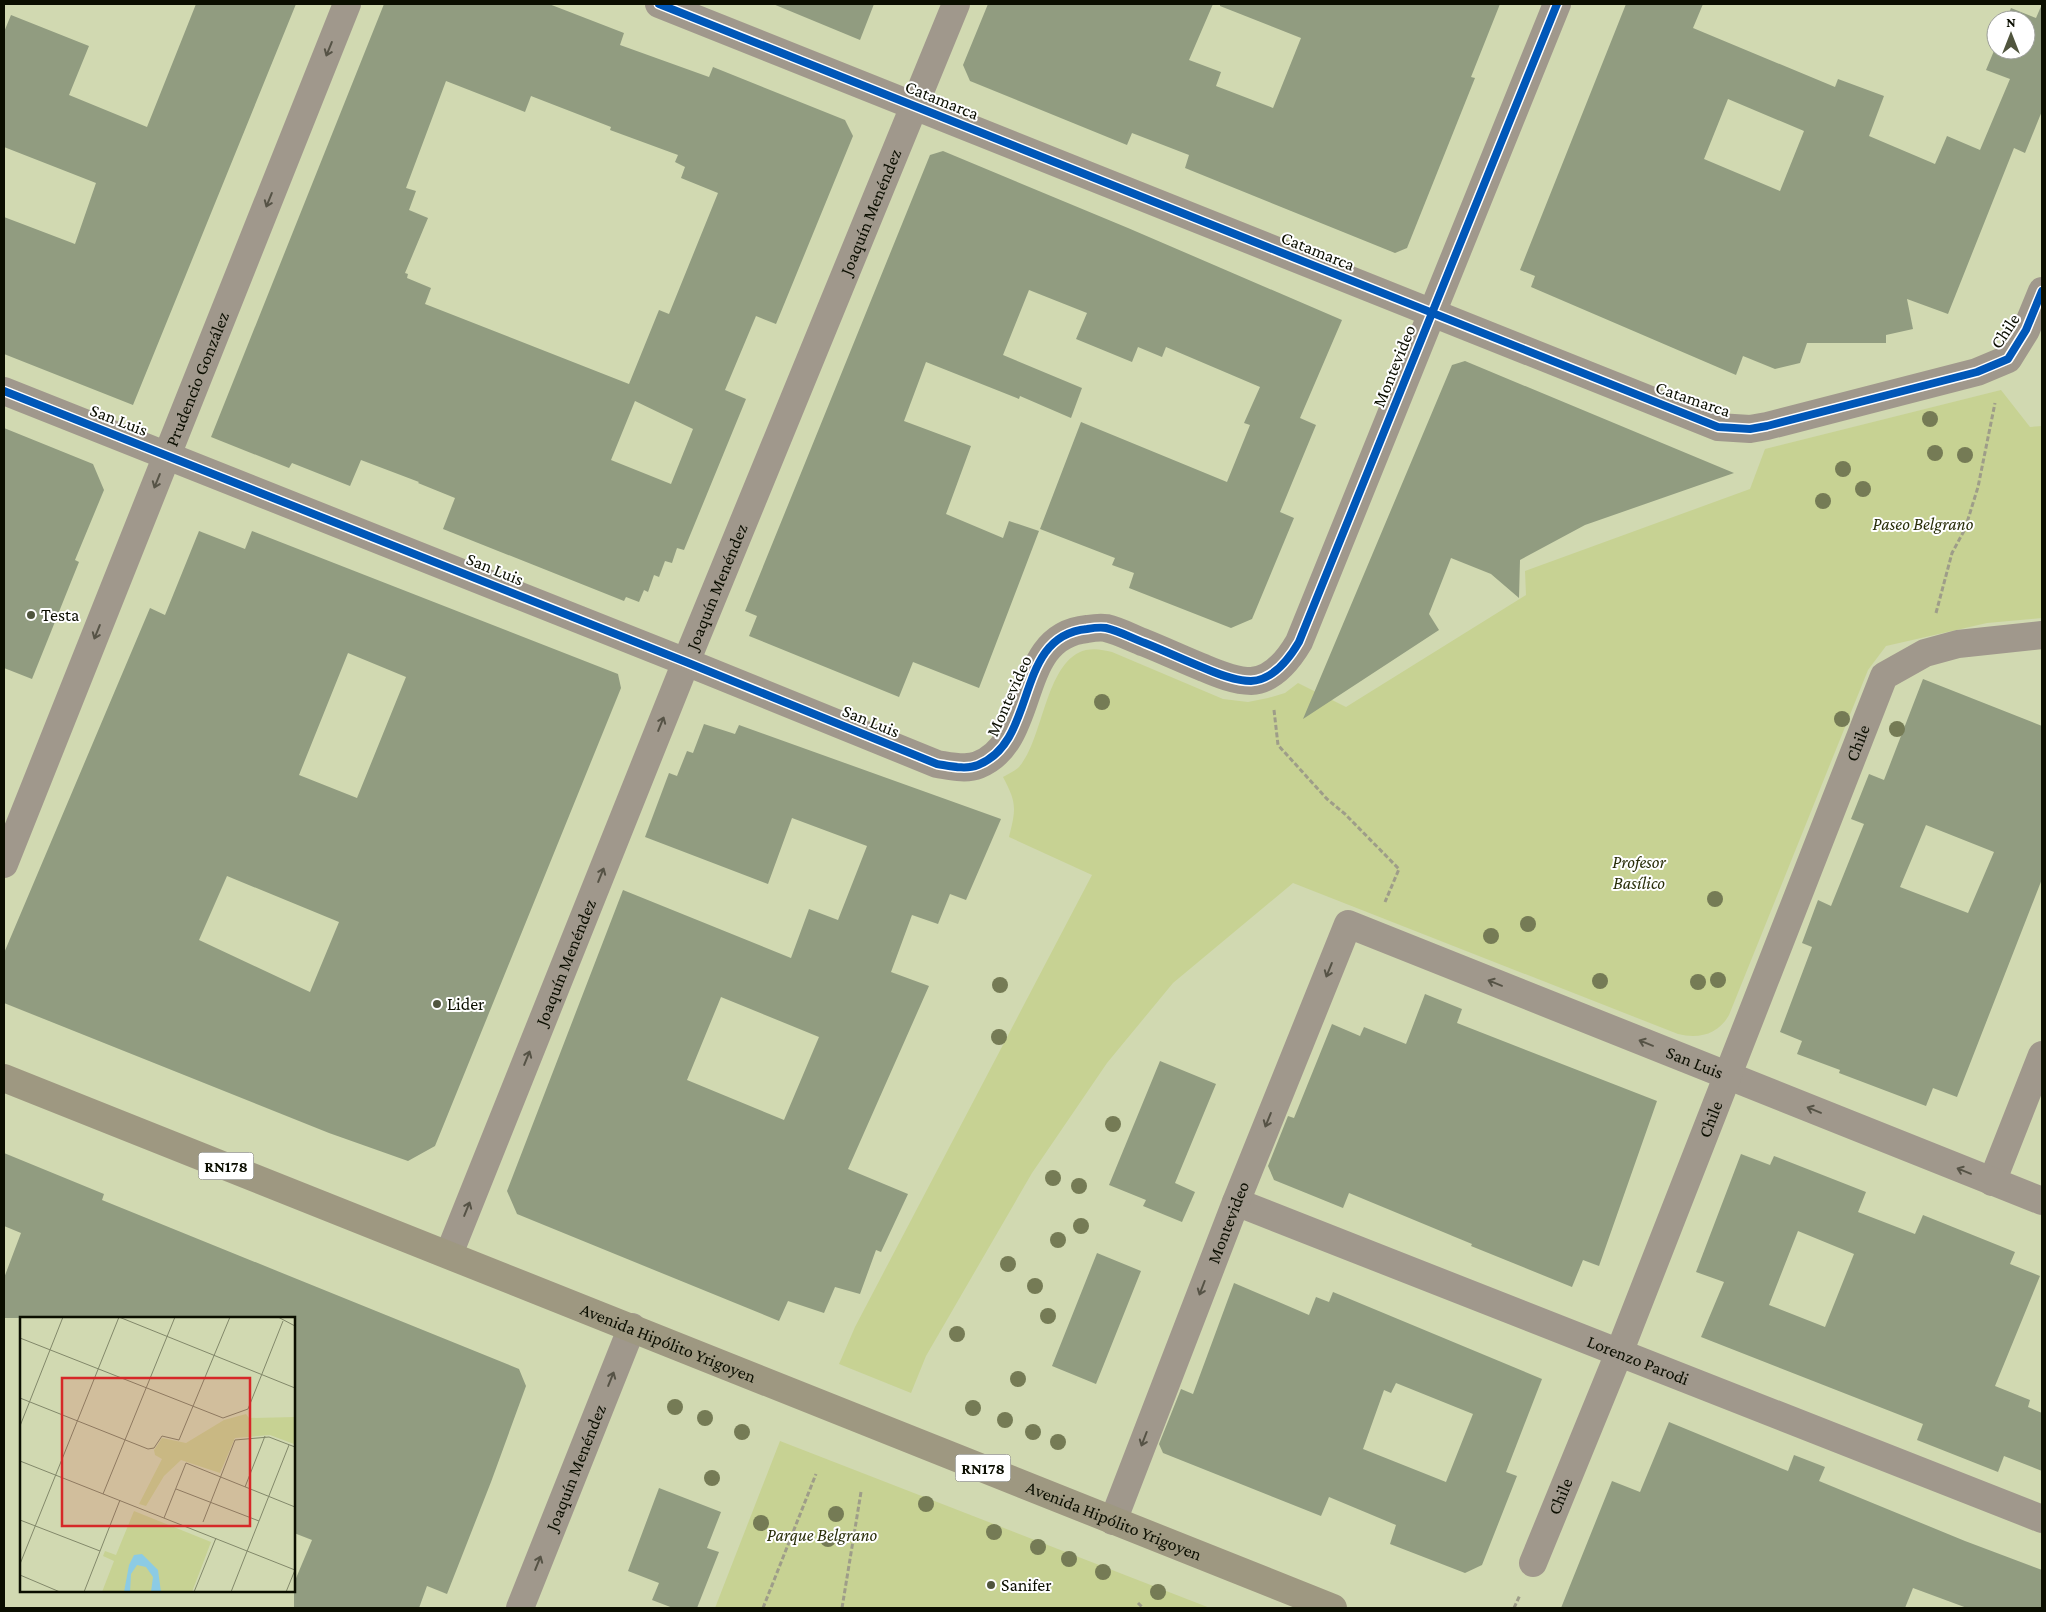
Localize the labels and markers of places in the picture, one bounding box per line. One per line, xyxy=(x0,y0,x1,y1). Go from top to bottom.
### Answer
place label: Testa xyxy=(41,605,79,625)
marker: Testa xyxy=(25,609,37,621)
place label: Lider xyxy=(447,994,485,1014)
marker: Lider xyxy=(431,998,443,1010)
place label: Sanifer xyxy=(1001,1575,1052,1595)
marker: Sanifer xyxy=(985,1579,997,1591)

